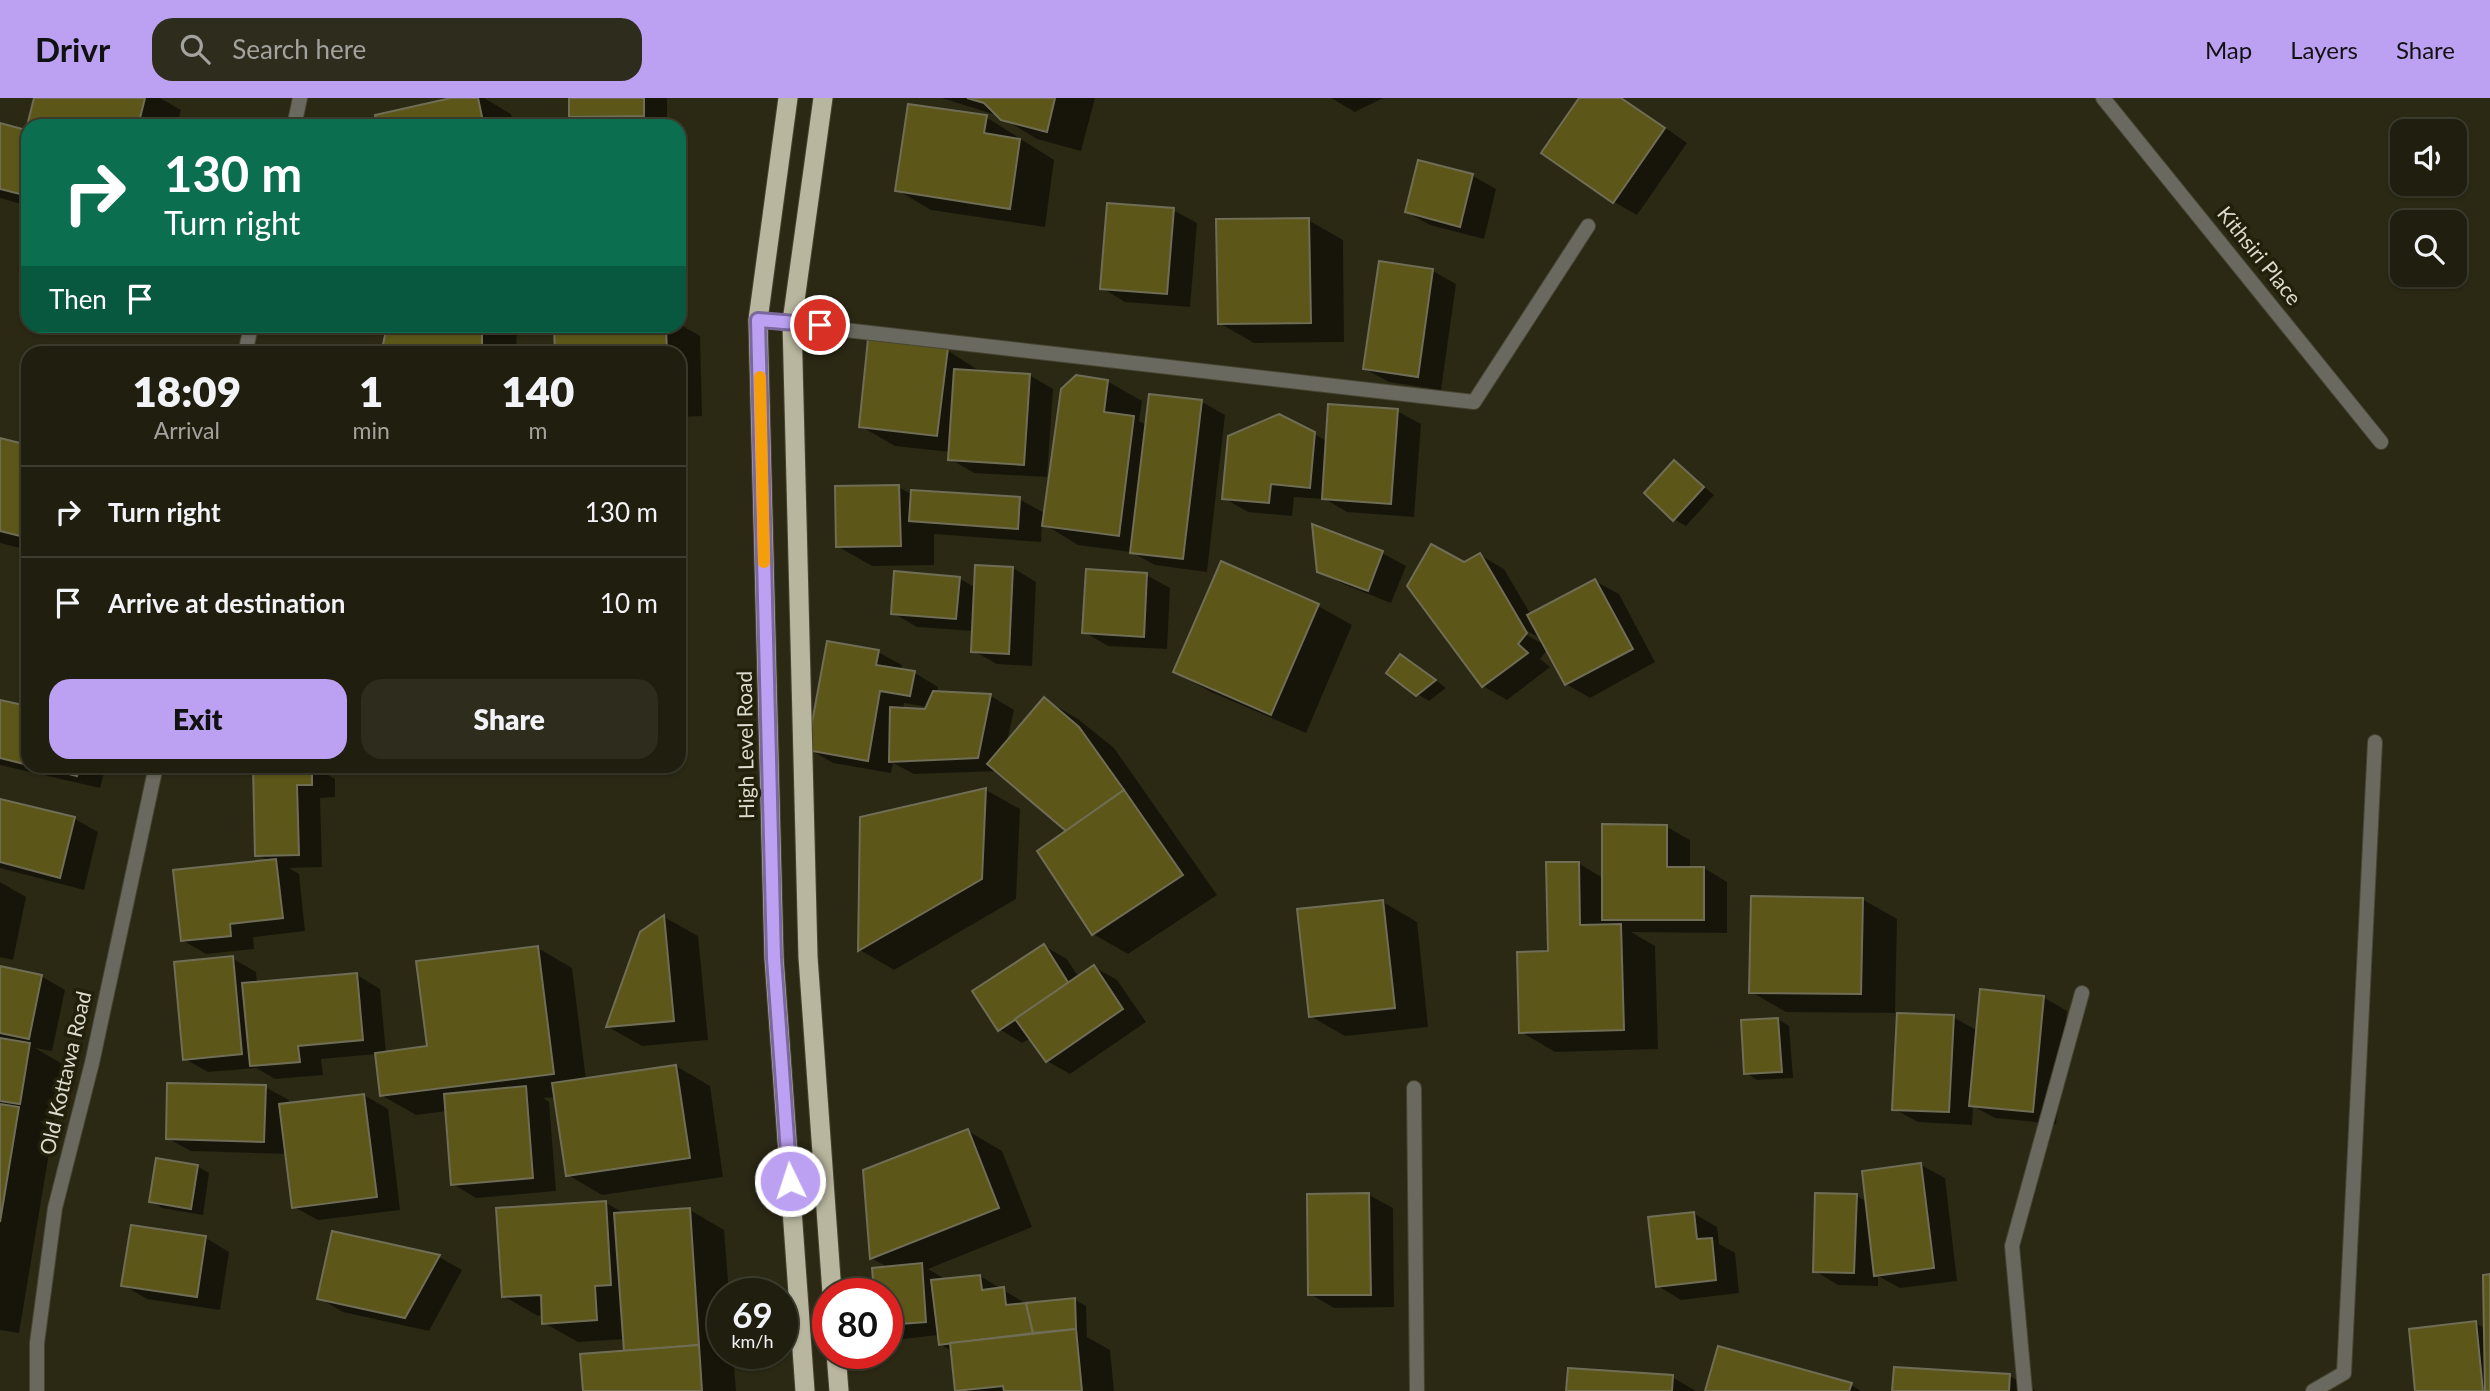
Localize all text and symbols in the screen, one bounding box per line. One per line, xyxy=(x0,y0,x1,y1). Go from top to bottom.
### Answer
search box xyxy=(152,18,642,81)
text: Drivr xyxy=(35,29,110,69)
icon: search xyxy=(176,30,214,68)
text: Search here xyxy=(232,33,366,65)
text: Map xyxy=(2205,35,2252,64)
text: Layers xyxy=(2290,35,2358,64)
text: Share xyxy=(2396,35,2455,64)
map controls xyxy=(2390,119,2467,287)
button: sound xyxy=(2390,119,2467,196)
text: 130 m xyxy=(164,144,302,202)
icon: right xyxy=(49,147,140,238)
street label: Kithsiri Place xyxy=(2213,201,2307,309)
text: Turn right xyxy=(164,203,300,242)
button: search xyxy=(2390,210,2467,287)
icon: arrive xyxy=(121,280,159,318)
text: Then xyxy=(49,283,107,315)
pin xyxy=(790,295,850,355)
icon: arrive xyxy=(801,306,839,344)
text: 18:09 xyxy=(133,366,241,416)
text: 1 xyxy=(359,366,383,416)
text: 140 xyxy=(501,366,574,416)
text: Arrival xyxy=(154,416,220,444)
text: min xyxy=(353,416,390,444)
text: m xyxy=(528,416,547,444)
icon: right xyxy=(49,493,87,531)
text: Turn right xyxy=(108,496,221,528)
text: 130 m xyxy=(585,496,658,528)
icon: arrive xyxy=(49,584,87,622)
text: Arrive at destination xyxy=(108,587,345,619)
text: 10 m xyxy=(600,587,658,619)
street label: High Level Road xyxy=(731,671,758,819)
button: Exit xyxy=(49,679,347,759)
button: Share xyxy=(361,679,658,759)
street label: Old Kottawa Road xyxy=(34,988,96,1157)
position arrow xyxy=(753,1144,827,1218)
speed limit sign: 80 xyxy=(812,1278,903,1369)
text: 69 xyxy=(732,1293,773,1335)
text: km/h xyxy=(731,1330,774,1352)

